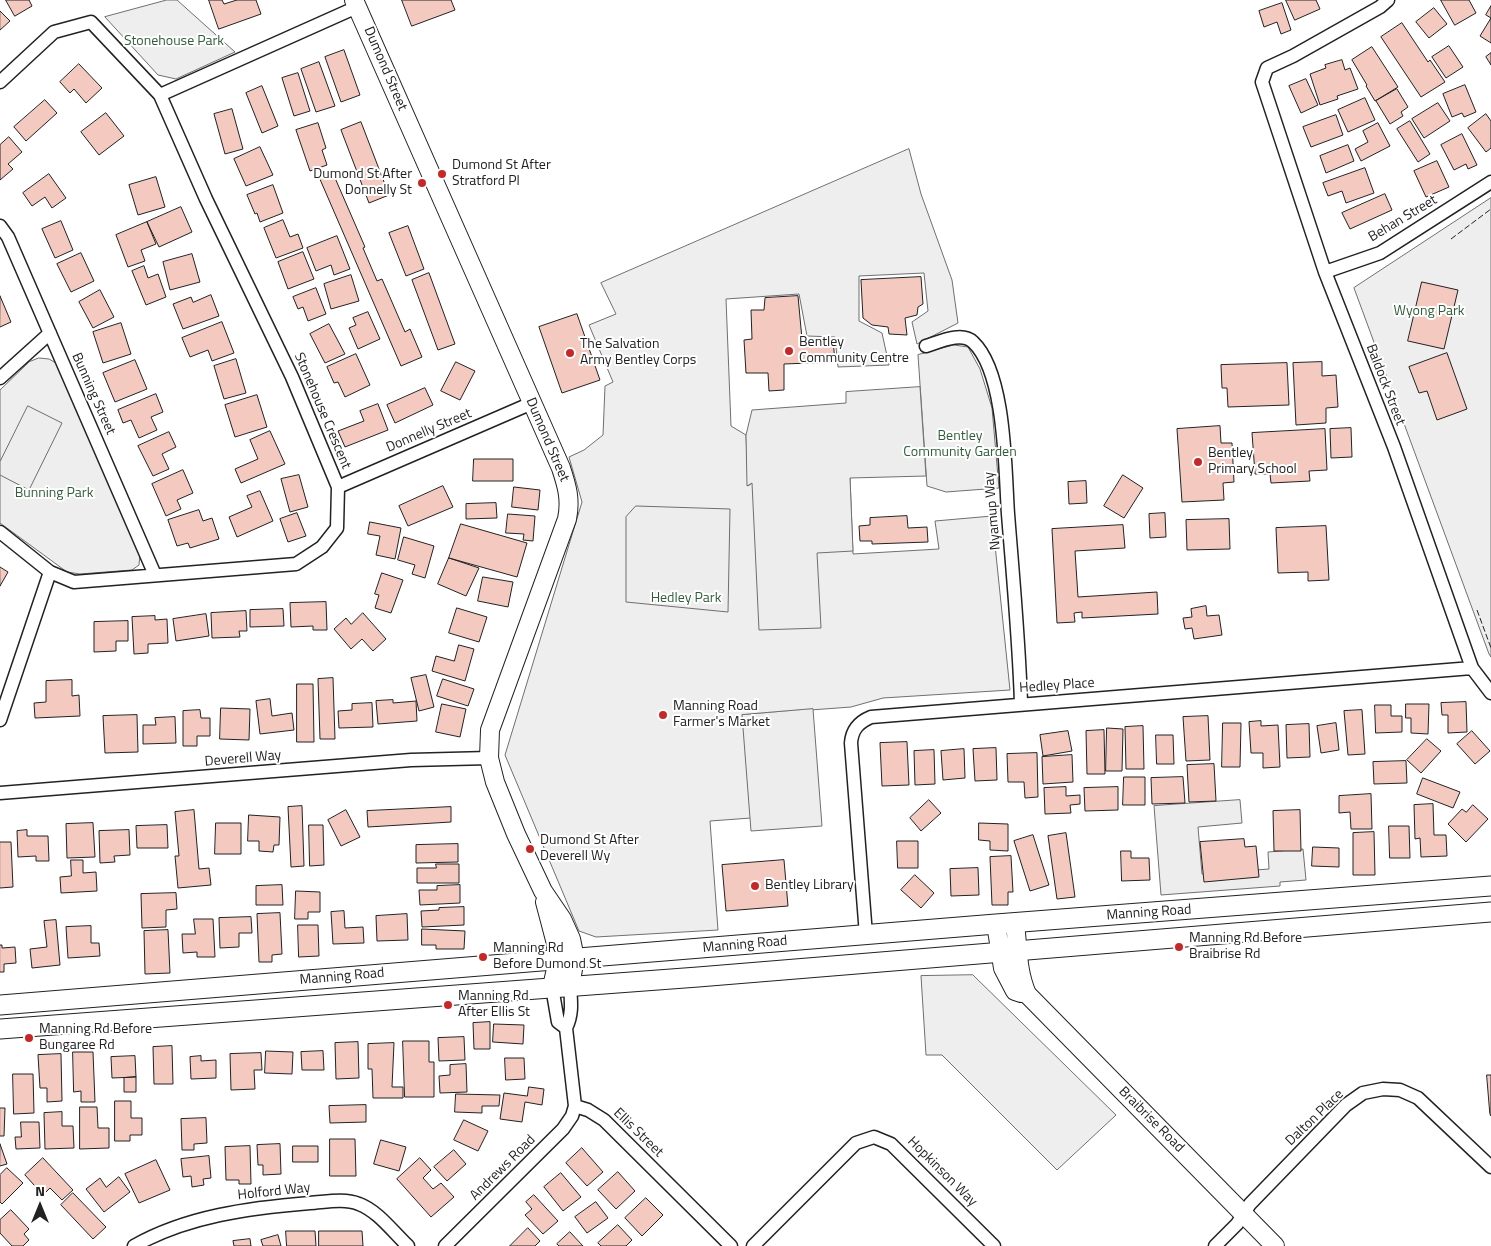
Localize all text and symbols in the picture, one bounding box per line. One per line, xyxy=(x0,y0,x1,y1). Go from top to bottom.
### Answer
street label: Dumond Street xyxy=(360,24,410,114)
park label: Stonehouse Park xyxy=(124,34,224,50)
place label: Dumond St After Stratford Pl xyxy=(452,158,551,190)
place label: Dumond St After Donnelly St xyxy=(313,167,412,200)
marker: Dumond St After Stratford Pl xyxy=(436,168,448,180)
marker: Dumond St After Donnelly St xyxy=(416,177,428,189)
street label: Behan Street xyxy=(1366,192,1440,246)
park label: Wyong Park xyxy=(1393,304,1465,320)
place label: Bentley Community Centre xyxy=(799,335,909,368)
place label: The Salvation Army Bentley Corps xyxy=(580,337,696,370)
street label: Baldock Street xyxy=(1362,342,1408,428)
marker: Bentley Community Centre xyxy=(783,345,795,357)
marker: The Salvation Army Bentley Corps xyxy=(564,347,576,359)
street label: Bunning Street xyxy=(67,350,119,438)
street label: Stonehouse Crescent xyxy=(290,350,354,472)
street label: Dumond Street xyxy=(522,395,572,485)
street label: Donnelly Street xyxy=(384,406,474,456)
park label: Bentley Community Garden xyxy=(903,429,1017,462)
place label: Bentley Primary School xyxy=(1208,446,1297,478)
marker: Bentley Primary School xyxy=(1192,456,1204,468)
street label: Nyamup Way xyxy=(981,471,1005,551)
park label: Bunning Park xyxy=(15,486,93,502)
park label: Hedley Park xyxy=(651,591,721,607)
street label: Hedley Place xyxy=(1019,675,1095,697)
place label: Manning Road Farmer's Market xyxy=(673,699,770,732)
marker: Manning Road Farmer's Market xyxy=(657,709,669,721)
street label: Deverell Way xyxy=(204,747,282,771)
place label: Dumond St After Deverell Wy xyxy=(540,833,639,866)
marker: Dumond St After Deverell Wy xyxy=(524,843,536,855)
place label: Bentley Library xyxy=(765,878,854,894)
marker: Bentley Library xyxy=(749,880,761,892)
street label: Manning Road xyxy=(1106,902,1192,924)
place label: Manning Rd Before Braibrise Rd xyxy=(1189,931,1302,964)
street label: Manning Road xyxy=(702,933,788,957)
place label: Manning Rd Before Dumond St xyxy=(493,941,601,974)
marker: Manning Rd Before Braibrise Rd xyxy=(1173,941,1185,953)
marker: Manning Rd Before Dumond St xyxy=(477,951,489,963)
street label: Manning Road xyxy=(299,965,385,989)
place label: Manning Rd After Ellis St xyxy=(458,989,530,1022)
marker: Manning Rd After Ellis St xyxy=(442,999,454,1011)
place label: Manning Rd Before Bungaree Rd xyxy=(39,1022,152,1054)
marker: Manning Rd Before Bungaree Rd xyxy=(23,1032,35,1044)
street label: Braibrise Road xyxy=(1115,1084,1187,1156)
street label: Dalton Place xyxy=(1283,1086,1347,1150)
street label: Ellis Street xyxy=(610,1105,666,1161)
street label: Andrews Road xyxy=(467,1132,539,1204)
street label: Hopkinson Way xyxy=(904,1134,980,1210)
text: N xyxy=(35,1180,45,1201)
street label: Holford Way xyxy=(237,1180,311,1204)
north arrow xyxy=(15,1181,65,1231)

